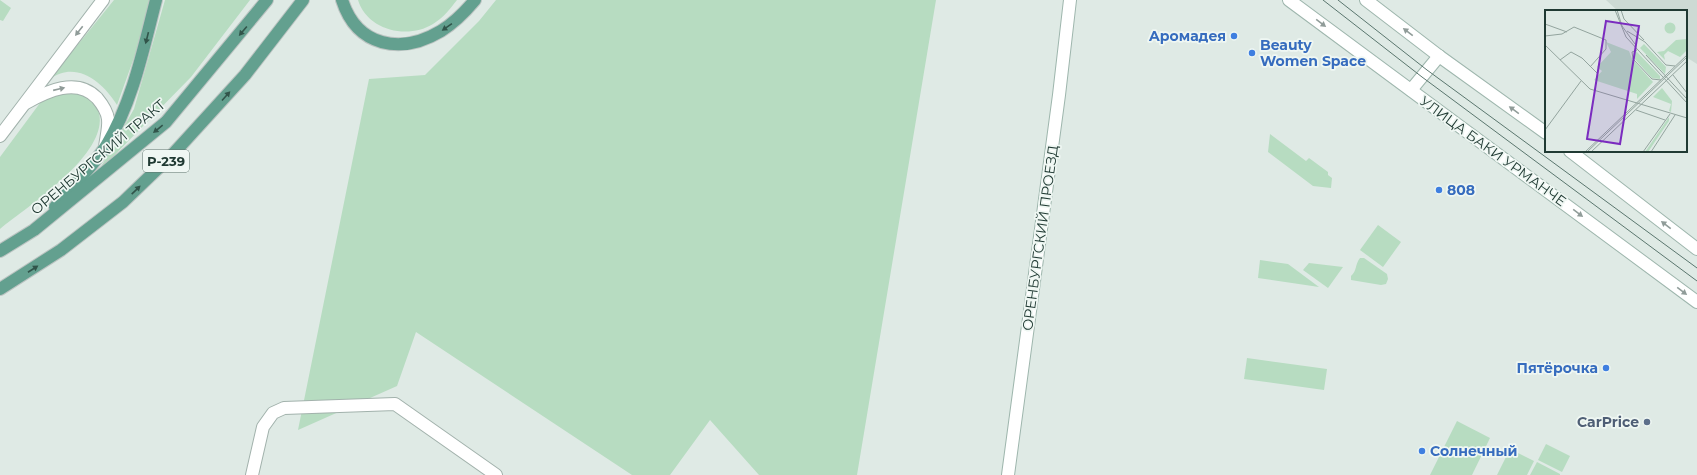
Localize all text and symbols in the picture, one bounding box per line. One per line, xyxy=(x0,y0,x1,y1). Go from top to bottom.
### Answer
inset map xyxy=(1545,10,1687,152)
one-way arrow xyxy=(1315,19,1326,27)
one-way arrow xyxy=(442,23,452,31)
one-way arrow xyxy=(75,25,83,36)
one-way arrow xyxy=(238,25,247,36)
place label: Аромадея xyxy=(1149,27,1226,45)
one-way arrow xyxy=(1403,28,1414,37)
marker: Аромадея xyxy=(1229,31,1239,41)
one-way arrow xyxy=(143,32,149,44)
place label: Beauty Women Space xyxy=(1260,36,1366,70)
marker: Beauty Women Space xyxy=(1247,48,1257,58)
one-way arrow xyxy=(53,86,65,92)
one-way arrow xyxy=(221,91,231,101)
street label: УЛИЦА БАКИ УРМАНЧЕ xyxy=(1416,92,1570,210)
street label: ОРЕНБУРГСКИЙ ТРАКТ xyxy=(27,95,169,219)
one-way arrow xyxy=(1509,106,1520,114)
one-way arrow xyxy=(152,124,163,133)
street label: ОРЕНБУРГСКИЙ ПРОЕЗД xyxy=(1018,144,1062,332)
road number: Р-239 xyxy=(143,150,189,172)
place label: 808 xyxy=(1447,181,1475,199)
one-way arrow xyxy=(131,185,141,194)
marker: 808 xyxy=(1434,185,1444,195)
one-way arrow xyxy=(1572,209,1583,217)
one-way arrow xyxy=(1661,221,1672,230)
one-way arrow xyxy=(27,265,39,272)
one-way arrow xyxy=(1677,286,1687,294)
place label: Пятёрочка xyxy=(1517,359,1598,377)
marker: Пятёрочка xyxy=(1601,363,1611,373)
place label: CarPrice xyxy=(1577,413,1639,431)
marker: CarPrice xyxy=(1642,417,1652,427)
place label: Солнечный xyxy=(1430,442,1518,460)
marker: Солнечный xyxy=(1417,446,1427,456)

